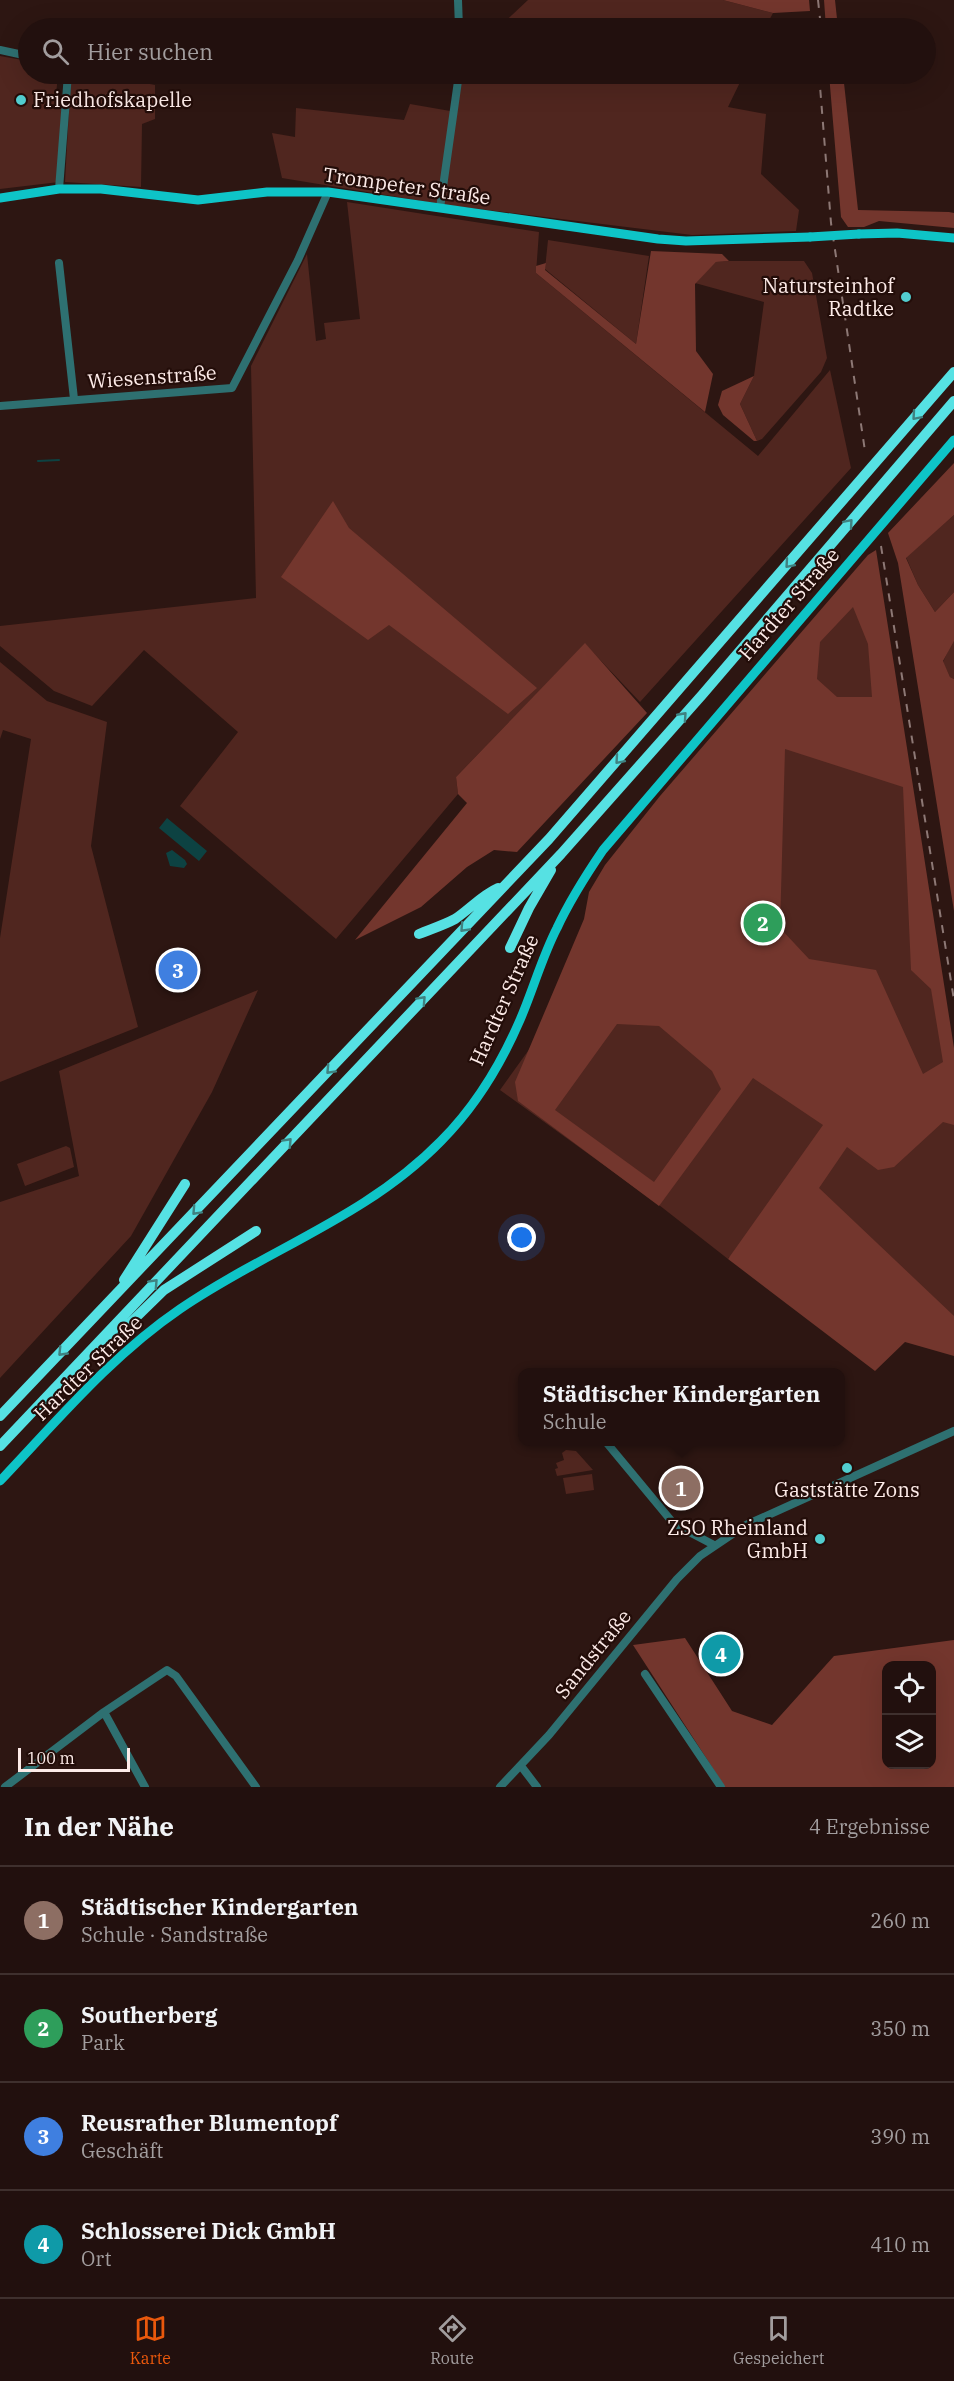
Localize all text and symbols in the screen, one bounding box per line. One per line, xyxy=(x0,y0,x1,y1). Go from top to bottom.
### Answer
search box xyxy=(18,18,936,84)
icon: search xyxy=(39,35,72,68)
text: Hier suchen xyxy=(87,37,213,66)
place label: Friedhofskapelle xyxy=(33,86,192,113)
marker: Friedhofskapelle xyxy=(14,93,28,107)
street label: Trompeter Straße xyxy=(322,160,492,211)
place label: Natursteinhof Radtke xyxy=(763,272,895,322)
marker: Natursteinhof Radtke xyxy=(899,290,913,304)
street label: Wiesenstraße xyxy=(87,359,217,394)
one-way arrow xyxy=(912,409,923,420)
one-way arrow xyxy=(842,519,853,530)
street label: Hardter Straße xyxy=(732,542,845,666)
one-way arrow xyxy=(785,557,796,568)
one-way arrow xyxy=(676,712,687,723)
one-way arrow xyxy=(615,753,626,763)
pin: 2 xyxy=(744,900,783,946)
one-way arrow xyxy=(460,921,471,931)
street label: Hardter Straße xyxy=(463,930,545,1070)
pin: 3 xyxy=(158,948,198,992)
one-way arrow xyxy=(415,997,426,1007)
one-way arrow xyxy=(326,1063,337,1073)
one-way arrow xyxy=(281,1138,292,1148)
one-way arrow xyxy=(192,1205,203,1215)
your location xyxy=(507,1223,536,1252)
one-way arrow xyxy=(146,1280,157,1291)
street label: Hardter Straße xyxy=(28,1309,148,1426)
one-way arrow xyxy=(58,1345,69,1356)
popup xyxy=(518,1368,845,1446)
text: Städtischer Kindergarten xyxy=(543,1379,820,1408)
text: Schule xyxy=(543,1408,606,1435)
marker: Gaststätte Zons xyxy=(840,1461,854,1475)
pin: 1 xyxy=(662,1466,700,1510)
place label: Gaststätte Zons xyxy=(774,1476,920,1503)
place label: ZSO Rheinland GmbH xyxy=(667,1514,808,1564)
marker: ZSO Rheinland GmbH xyxy=(813,1532,827,1546)
street label: Sandstraße xyxy=(548,1603,637,1704)
pin: 4 xyxy=(702,1632,740,1676)
map controls xyxy=(882,1661,936,1769)
button: locate xyxy=(882,1661,936,1715)
button: layers xyxy=(882,1715,936,1769)
scale bar xyxy=(18,1745,130,1772)
text: 100 m xyxy=(27,1748,75,1768)
text: In der Nähe xyxy=(24,1809,174,1843)
text: 4 Ergebnisse xyxy=(809,1813,930,1840)
text: Städtischer Kindergarten xyxy=(81,1892,358,1921)
text: 1 xyxy=(38,1907,50,1934)
text: 260 m xyxy=(870,1907,930,1934)
text: Schule · Sandstraße xyxy=(81,1921,268,1948)
text: Southerberg xyxy=(81,2000,218,2029)
text: 2 xyxy=(38,2015,50,2042)
text: 350 m xyxy=(870,2015,930,2042)
text: Park xyxy=(81,2029,125,2056)
text: Reusrather Blumentopf xyxy=(81,2108,338,2137)
text: 3 xyxy=(38,2123,50,2150)
text: 390 m xyxy=(870,2123,930,2150)
text: Geschäft xyxy=(81,2137,163,2164)
text: Schlosserei Dick GmbH xyxy=(81,2216,336,2245)
text: 4 xyxy=(38,2231,50,2258)
text: 410 m xyxy=(870,2231,930,2258)
text: Ort xyxy=(81,2245,111,2272)
tab: Karte xyxy=(130,2312,171,2368)
tab: Route xyxy=(430,2312,474,2368)
tab: Gespeichert xyxy=(733,2312,824,2368)

